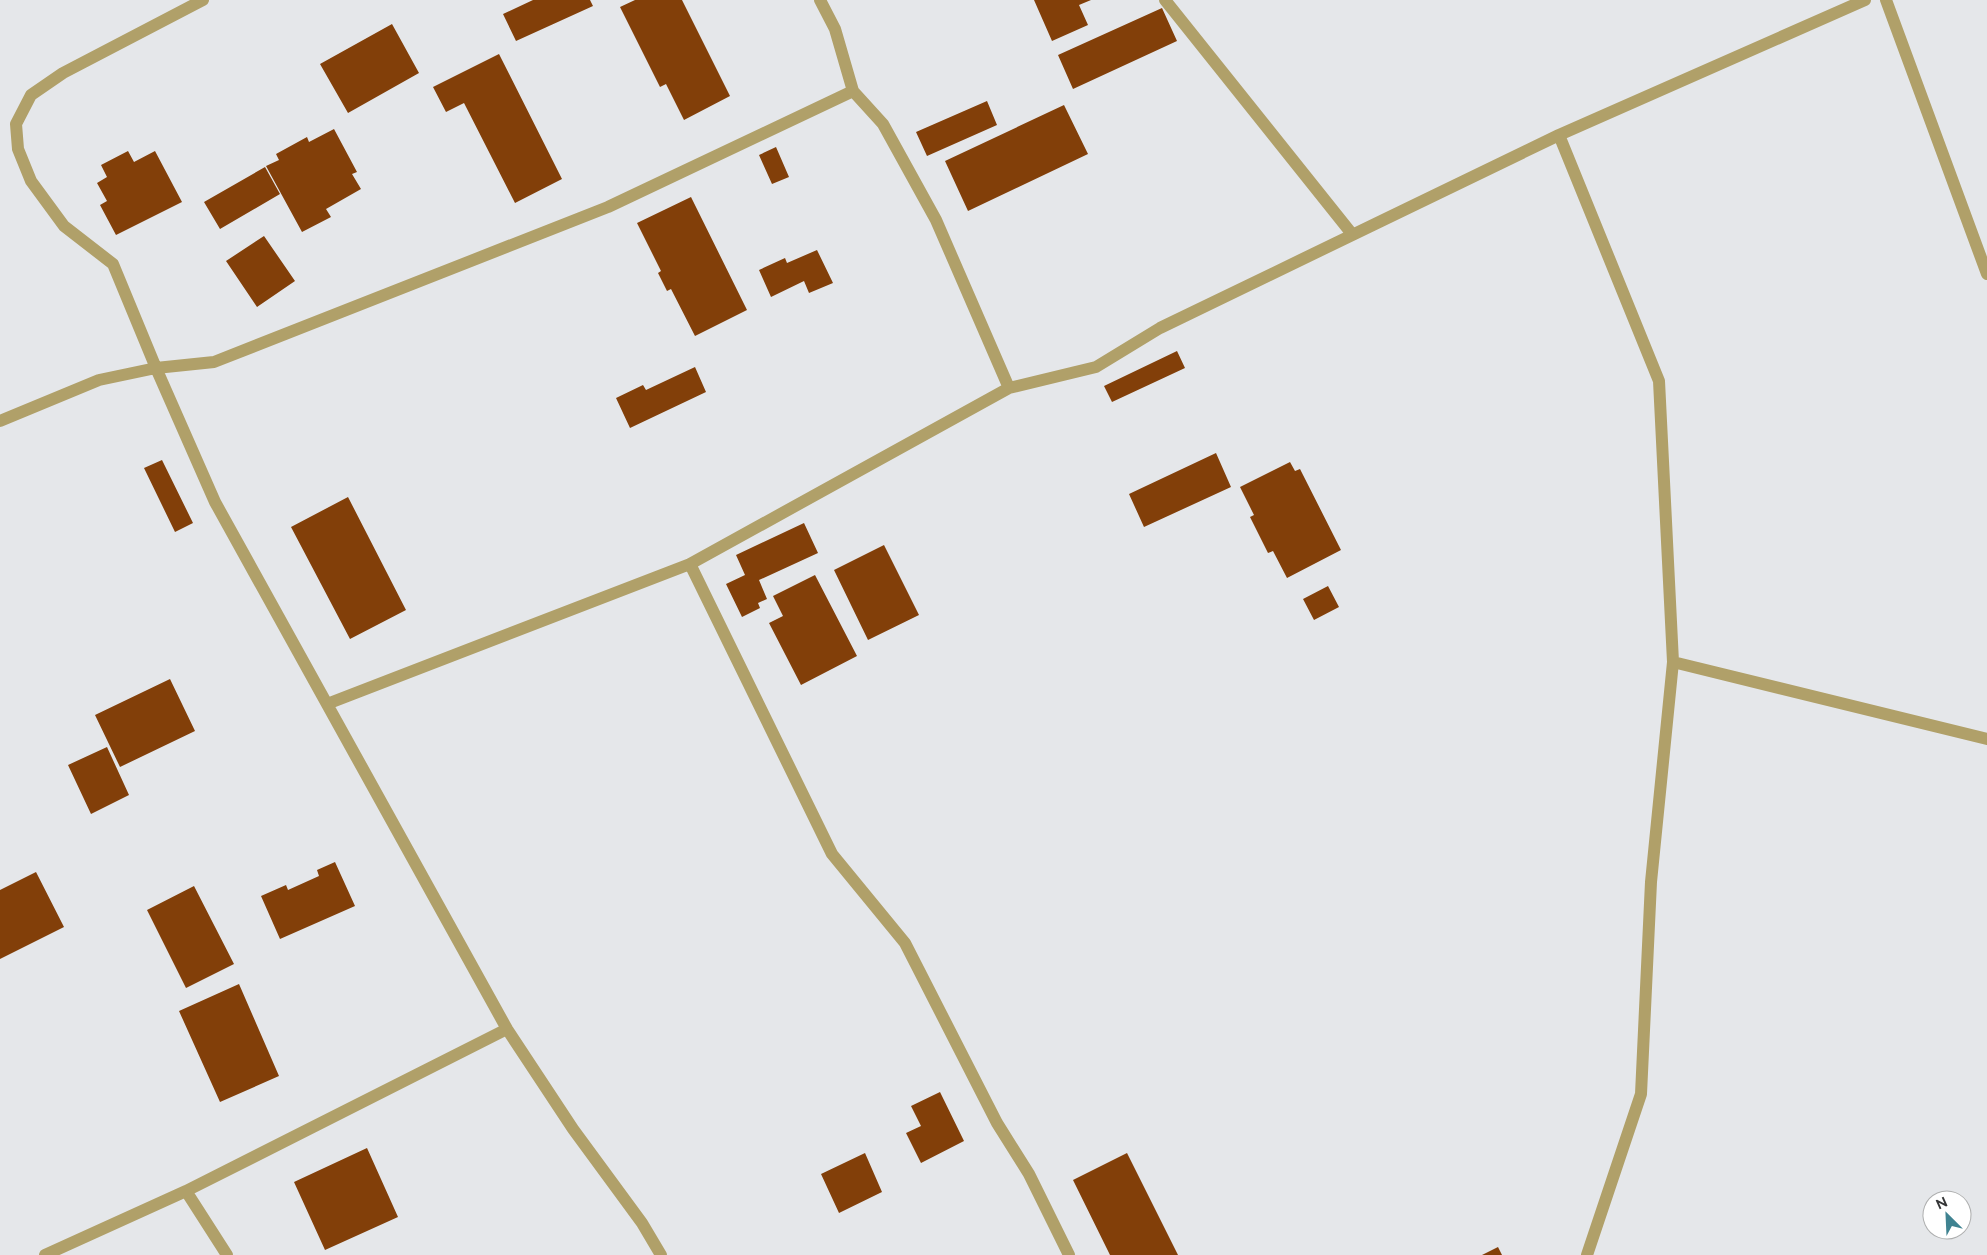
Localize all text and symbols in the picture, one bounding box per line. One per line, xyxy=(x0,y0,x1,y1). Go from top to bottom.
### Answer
north arrow xyxy=(1922,1190,1972,1240)
text: N xyxy=(1934,1194,1950,1213)

